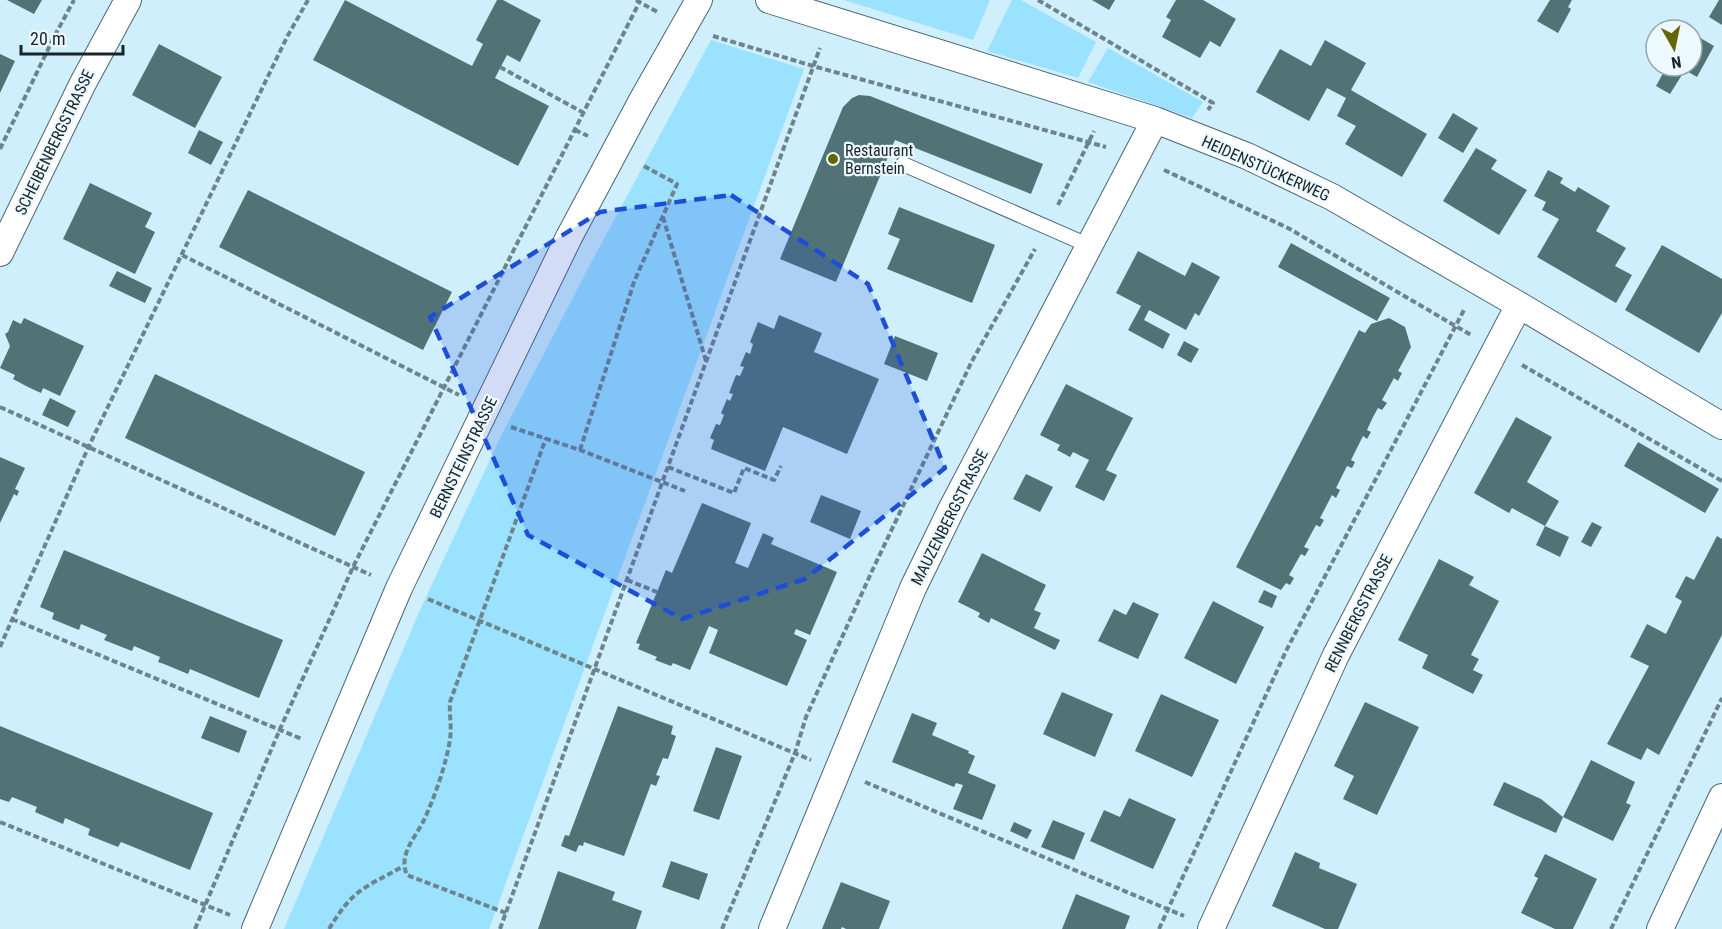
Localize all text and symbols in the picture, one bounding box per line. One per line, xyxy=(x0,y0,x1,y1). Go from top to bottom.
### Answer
scale bar xyxy=(21,18,123,56)
north arrow xyxy=(1644,18,1704,78)
text: 20 m xyxy=(30,28,65,49)
text: N xyxy=(1670,52,1683,72)
street label: SCHEIBENBERGSTRASSE xyxy=(11,66,98,218)
street label: HEIDENSTÜCKERWEG xyxy=(1199,132,1333,205)
place label: Restaurant Bernstein xyxy=(845,141,913,178)
marker: Restaurant Bernstein xyxy=(826,152,840,166)
street label: BERNSTEINSTRASSE xyxy=(426,393,501,521)
street label: MAUZENBERGSTRASSE xyxy=(907,446,992,588)
street label: RENNBERGSTRASSE xyxy=(1321,551,1396,675)

